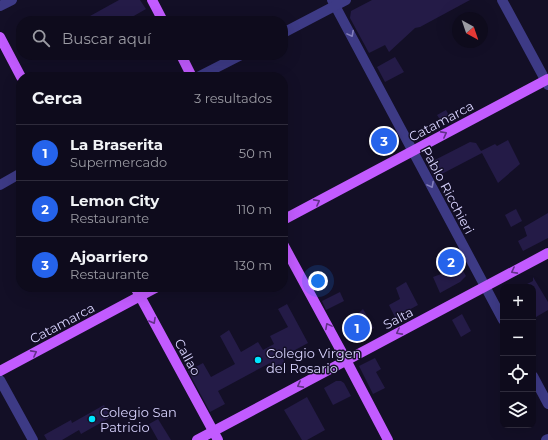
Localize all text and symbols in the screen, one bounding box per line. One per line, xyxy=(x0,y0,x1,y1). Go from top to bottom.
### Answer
north arrow xyxy=(452,12,488,48)
search box xyxy=(16,16,288,60)
icon: search xyxy=(30,27,52,49)
text: Buscar aquí xyxy=(62,29,151,48)
one-way arrow xyxy=(346,30,353,38)
text: Cerca xyxy=(32,88,82,108)
text: 3 resultados xyxy=(194,90,272,106)
street label: Catamarca xyxy=(406,97,476,145)
pin: 3 xyxy=(371,126,397,156)
one-way arrow xyxy=(440,131,448,139)
text: La Braserita xyxy=(70,135,163,154)
street label: Pablo Ricchieri xyxy=(418,144,478,236)
text: 1 xyxy=(42,145,48,161)
text: 50 m xyxy=(239,145,272,161)
text: Supermercado xyxy=(70,154,167,170)
one-way arrow xyxy=(426,181,434,188)
text: Lemon City xyxy=(70,191,159,210)
one-way arrow xyxy=(313,199,321,206)
text: 2 xyxy=(41,201,49,217)
text: 110 m xyxy=(237,201,272,217)
text: Restaurante xyxy=(70,210,149,226)
text: Ajoarriero xyxy=(70,247,148,266)
pin: 2 xyxy=(438,247,464,277)
text: 3 xyxy=(41,257,49,273)
text: 130 m xyxy=(234,257,272,273)
text: Restaurante xyxy=(70,266,149,282)
one-way arrow xyxy=(510,266,518,274)
your location xyxy=(308,271,328,291)
map controls xyxy=(500,284,536,428)
button: + xyxy=(500,284,536,320)
street label: Catamarca xyxy=(27,299,97,347)
street label: Salta xyxy=(380,303,416,333)
pin: 1 xyxy=(344,313,370,343)
one-way arrow xyxy=(149,317,156,324)
button: − xyxy=(500,320,536,356)
one-way arrow xyxy=(325,323,332,330)
one-way arrow xyxy=(396,328,403,335)
street label: Callao xyxy=(171,336,205,378)
place label: Colegio Virgen del Rosario xyxy=(266,345,361,376)
one-way arrow xyxy=(30,350,38,357)
marker: Colegio Virgen del Rosario xyxy=(253,355,263,365)
button: locate xyxy=(500,356,536,392)
one-way arrow xyxy=(296,381,304,388)
button: layers xyxy=(500,392,536,428)
place label: Colegio San Patricio xyxy=(100,404,177,435)
marker: Colegio San Patricio xyxy=(87,414,97,424)

